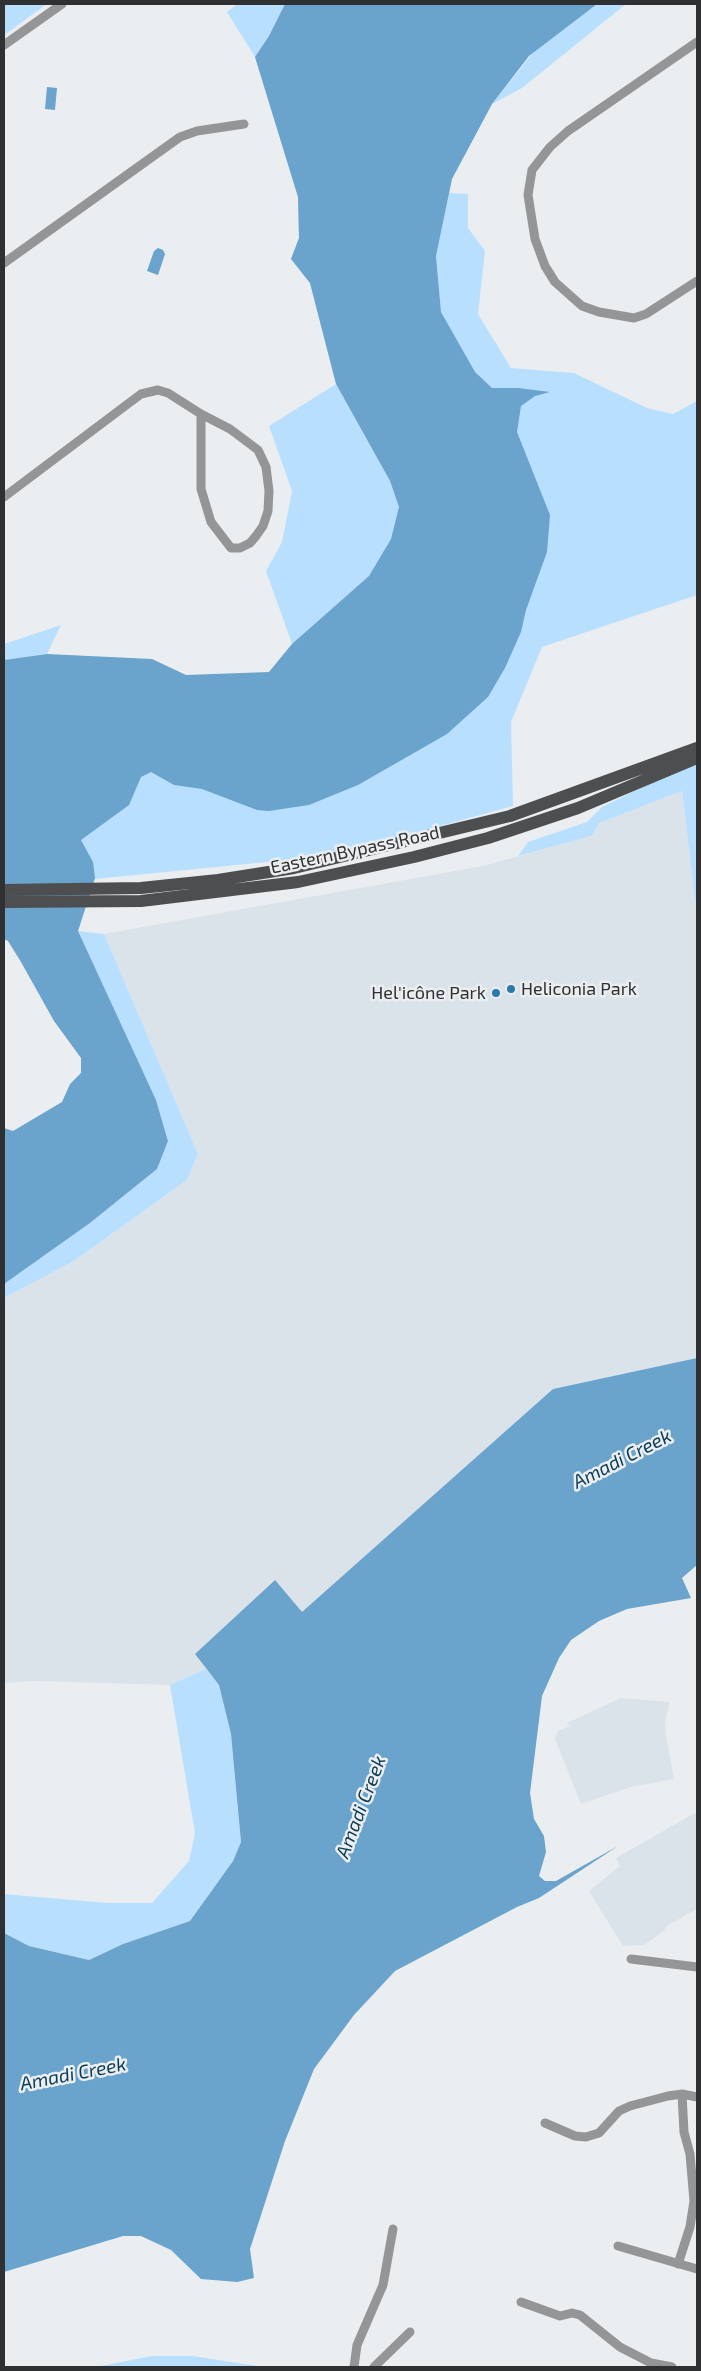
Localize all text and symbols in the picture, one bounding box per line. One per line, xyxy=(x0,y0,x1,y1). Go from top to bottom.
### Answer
street label: Eastern Bypass Road xyxy=(269,822,441,878)
place label: Heliconia Park xyxy=(521,978,637,1000)
place label: Hel'icône Park xyxy=(371,982,486,1004)
marker: Heliconia Park xyxy=(505,983,517,995)
marker: Hel'icône Park xyxy=(490,987,502,999)
water label: Amadi Creek xyxy=(569,1424,675,1494)
water label: Amadi Creek xyxy=(331,1753,391,1861)
water label: Amadi Creek xyxy=(18,2053,128,2095)

